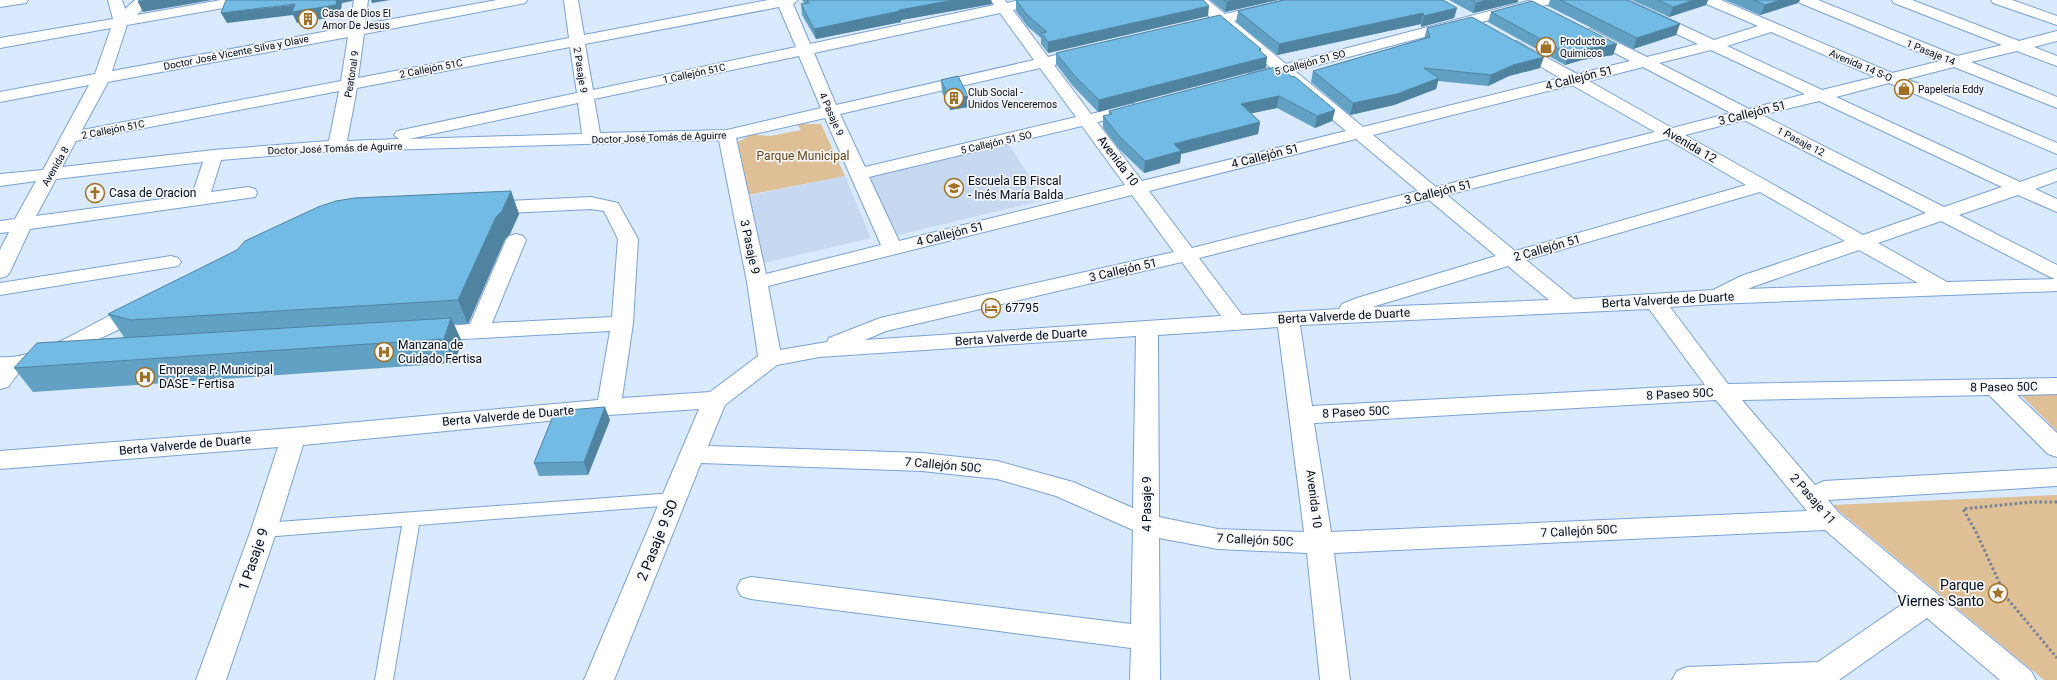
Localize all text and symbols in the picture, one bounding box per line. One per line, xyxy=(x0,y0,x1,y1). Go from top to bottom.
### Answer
building icon: Casa de Dios El Amor De Jesus xyxy=(297,8,319,30)
place label: Casa de Dios El Amor De Jesus xyxy=(322,8,391,31)
street label: Doctor José Vicente Silva y Olave xyxy=(163,33,310,72)
shop icon: Productos Quimicos xyxy=(1535,36,1557,58)
place label: Productos Quimicos xyxy=(1560,36,1606,59)
street label: 1 Pasaje 14 xyxy=(1905,38,1957,67)
street label: 2 Pasaje 9 xyxy=(571,46,590,94)
street label: Avenida 14 S-O xyxy=(1828,47,1894,84)
street label: 5 Callejón 51 SO xyxy=(1274,48,1347,77)
street label: Peatonal 9 xyxy=(342,50,361,98)
street label: 2 Callejón 51C xyxy=(399,57,464,80)
street label: 1 Callejón 51C xyxy=(662,61,727,86)
street label: 4 Callejón 51 xyxy=(1544,63,1614,93)
shop icon: Papelería Eddy xyxy=(1893,78,1915,100)
place label: Papelería Eddy xyxy=(1918,84,1984,95)
building icon: Club Social - Unidos Venceremos xyxy=(943,87,965,109)
place label: Club Social - Unidos Venceremos xyxy=(968,87,1057,110)
street label: 4 Pasaje 9 xyxy=(817,91,846,138)
street label: 3 Callejón 51 xyxy=(1717,98,1787,128)
street label: 2 Callejón 51C xyxy=(81,118,146,141)
street label: Avenida 12 xyxy=(1661,124,1719,166)
street label: 1 Pasaje 12 xyxy=(1775,125,1827,158)
street label: 5 Callejón 51 SO xyxy=(959,129,1033,156)
street label: Doctor José Tomás de Aguirre xyxy=(591,130,727,145)
street label: Avenida 10 xyxy=(1095,133,1141,189)
street label: Doctor José Tomás de Aguirre xyxy=(267,141,403,156)
street label: 4 Callejón 51 xyxy=(1230,141,1300,171)
street label: Avenida 8 xyxy=(40,144,71,188)
park label: Parque Municipal xyxy=(757,149,849,163)
place label: Escuela EB Fiscal - Inés María Balda xyxy=(968,174,1063,202)
school or university icon: Escuela EB Fiscal - Inés María Balda xyxy=(943,177,965,199)
street label: 3 Callejón 51 xyxy=(1403,177,1473,207)
church icon: Casa de Oracion xyxy=(84,182,106,204)
place label: Casa de Oracion xyxy=(109,186,196,200)
street label: 3 Pasaje 9 xyxy=(737,218,763,276)
street label: 4 Callejón 51 xyxy=(915,219,985,249)
street label: 2 Callejón 51 xyxy=(1512,232,1582,264)
street label: 3 Callejón 51 xyxy=(1088,255,1158,285)
street label: Berta Valverde de Duarte xyxy=(1602,290,1734,310)
hotel icon: 67795 xyxy=(980,297,1002,319)
place label: 67795 xyxy=(1005,301,1039,315)
street label: Berta Valverde de Duarte xyxy=(1278,306,1410,326)
street label: Berta Valverde de Duarte xyxy=(954,325,1088,349)
place label: Manzana de Cuidado Fertisa xyxy=(398,338,482,366)
hospital icon: Manzana de Cuidado Fertisa xyxy=(373,341,395,363)
place label: Empresa P. Municipal DASE - Fertisa xyxy=(159,363,273,391)
hospital icon: Empresa P. Municipal DASE - Fertisa xyxy=(134,366,156,388)
street label: 8 Paseo 50C xyxy=(1970,379,2038,395)
street label: 8 Paseo 50C xyxy=(1646,385,1714,403)
street label: Berta Valverde de Duarte xyxy=(441,403,575,429)
street label: 8 Paseo 50C xyxy=(1322,403,1390,421)
street label: Berta Valverde de Duarte xyxy=(118,432,252,458)
street label: 7 Callejón 50C xyxy=(904,455,982,475)
street label: Avenida 10 xyxy=(1303,469,1325,529)
street label: 2 Pasaje 11 xyxy=(1787,471,1839,527)
street label: 4 Pasaje 9 xyxy=(1140,476,1154,532)
street label: 2 Pasaje 9 SO xyxy=(633,497,681,583)
street label: 7 Callejón 50C xyxy=(1540,522,1618,540)
street label: 1 Pasaje 9 xyxy=(235,526,271,592)
street label: 7 Callejón 50C xyxy=(1216,531,1294,549)
place label: Parque Viernes Santo xyxy=(1898,577,1984,609)
place icon: Parque Viernes Santo xyxy=(1987,582,2009,604)

